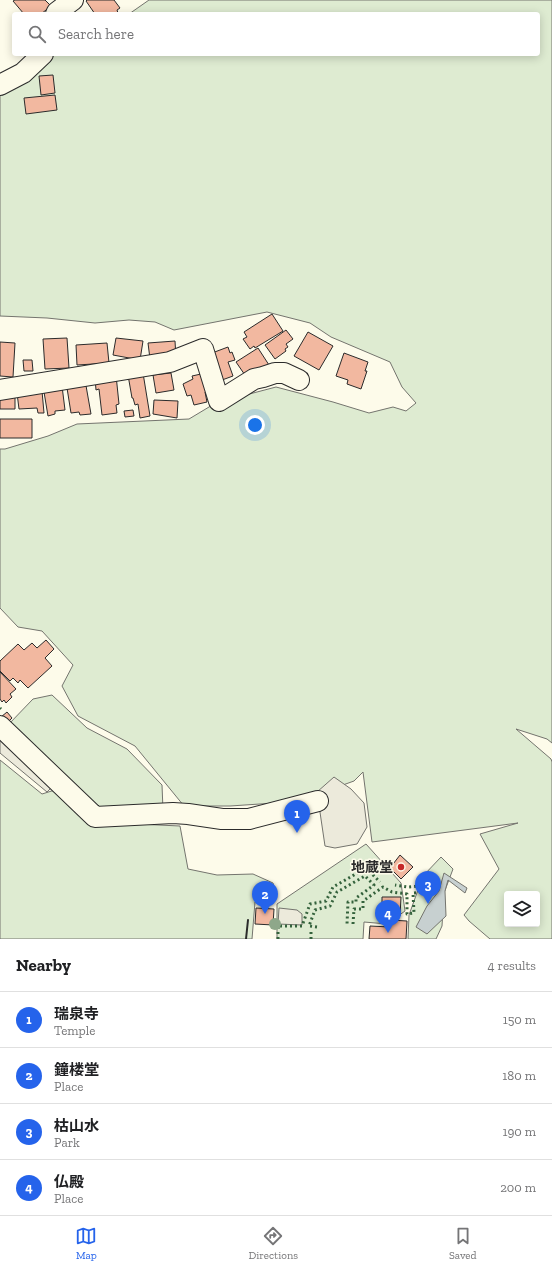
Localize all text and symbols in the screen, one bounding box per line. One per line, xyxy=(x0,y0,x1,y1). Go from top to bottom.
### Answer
search box xyxy=(12,12,540,56)
icon: search xyxy=(26,23,48,45)
text: Search here xyxy=(58,25,134,43)
your location xyxy=(245,415,265,435)
pin: 1 xyxy=(284,800,310,833)
place label: 地蔵堂 xyxy=(351,859,393,876)
marker: 地蔵堂 xyxy=(396,862,406,872)
pin: 3 xyxy=(415,871,441,904)
pin: 2 xyxy=(252,881,278,914)
map controls xyxy=(504,891,540,927)
button: layers xyxy=(504,891,540,927)
pin: 4 xyxy=(375,900,401,933)
text: Nearby xyxy=(16,955,71,975)
text: 4 results xyxy=(488,958,536,973)
text: 瑞泉寺 xyxy=(54,1005,99,1023)
text: 1 xyxy=(26,1012,32,1027)
text: 150 m xyxy=(503,1012,536,1027)
text: Temple xyxy=(54,1023,95,1038)
text: 鐘楼堂 xyxy=(54,1061,99,1079)
text: 2 xyxy=(26,1068,32,1083)
text: 180 m xyxy=(502,1068,536,1083)
text: Place xyxy=(54,1079,83,1094)
text: 枯山水 xyxy=(54,1117,99,1135)
text: 3 xyxy=(26,1124,32,1139)
text: 190 m xyxy=(502,1124,536,1139)
text: Park xyxy=(54,1135,80,1150)
text: 仏殿 xyxy=(54,1173,84,1191)
text: 4 xyxy=(25,1180,33,1195)
text: 200 m xyxy=(500,1180,536,1195)
text: Place xyxy=(54,1191,83,1206)
tab: Map xyxy=(75,1225,97,1262)
tab: Directions xyxy=(248,1225,298,1262)
tab: Saved xyxy=(449,1225,477,1262)

